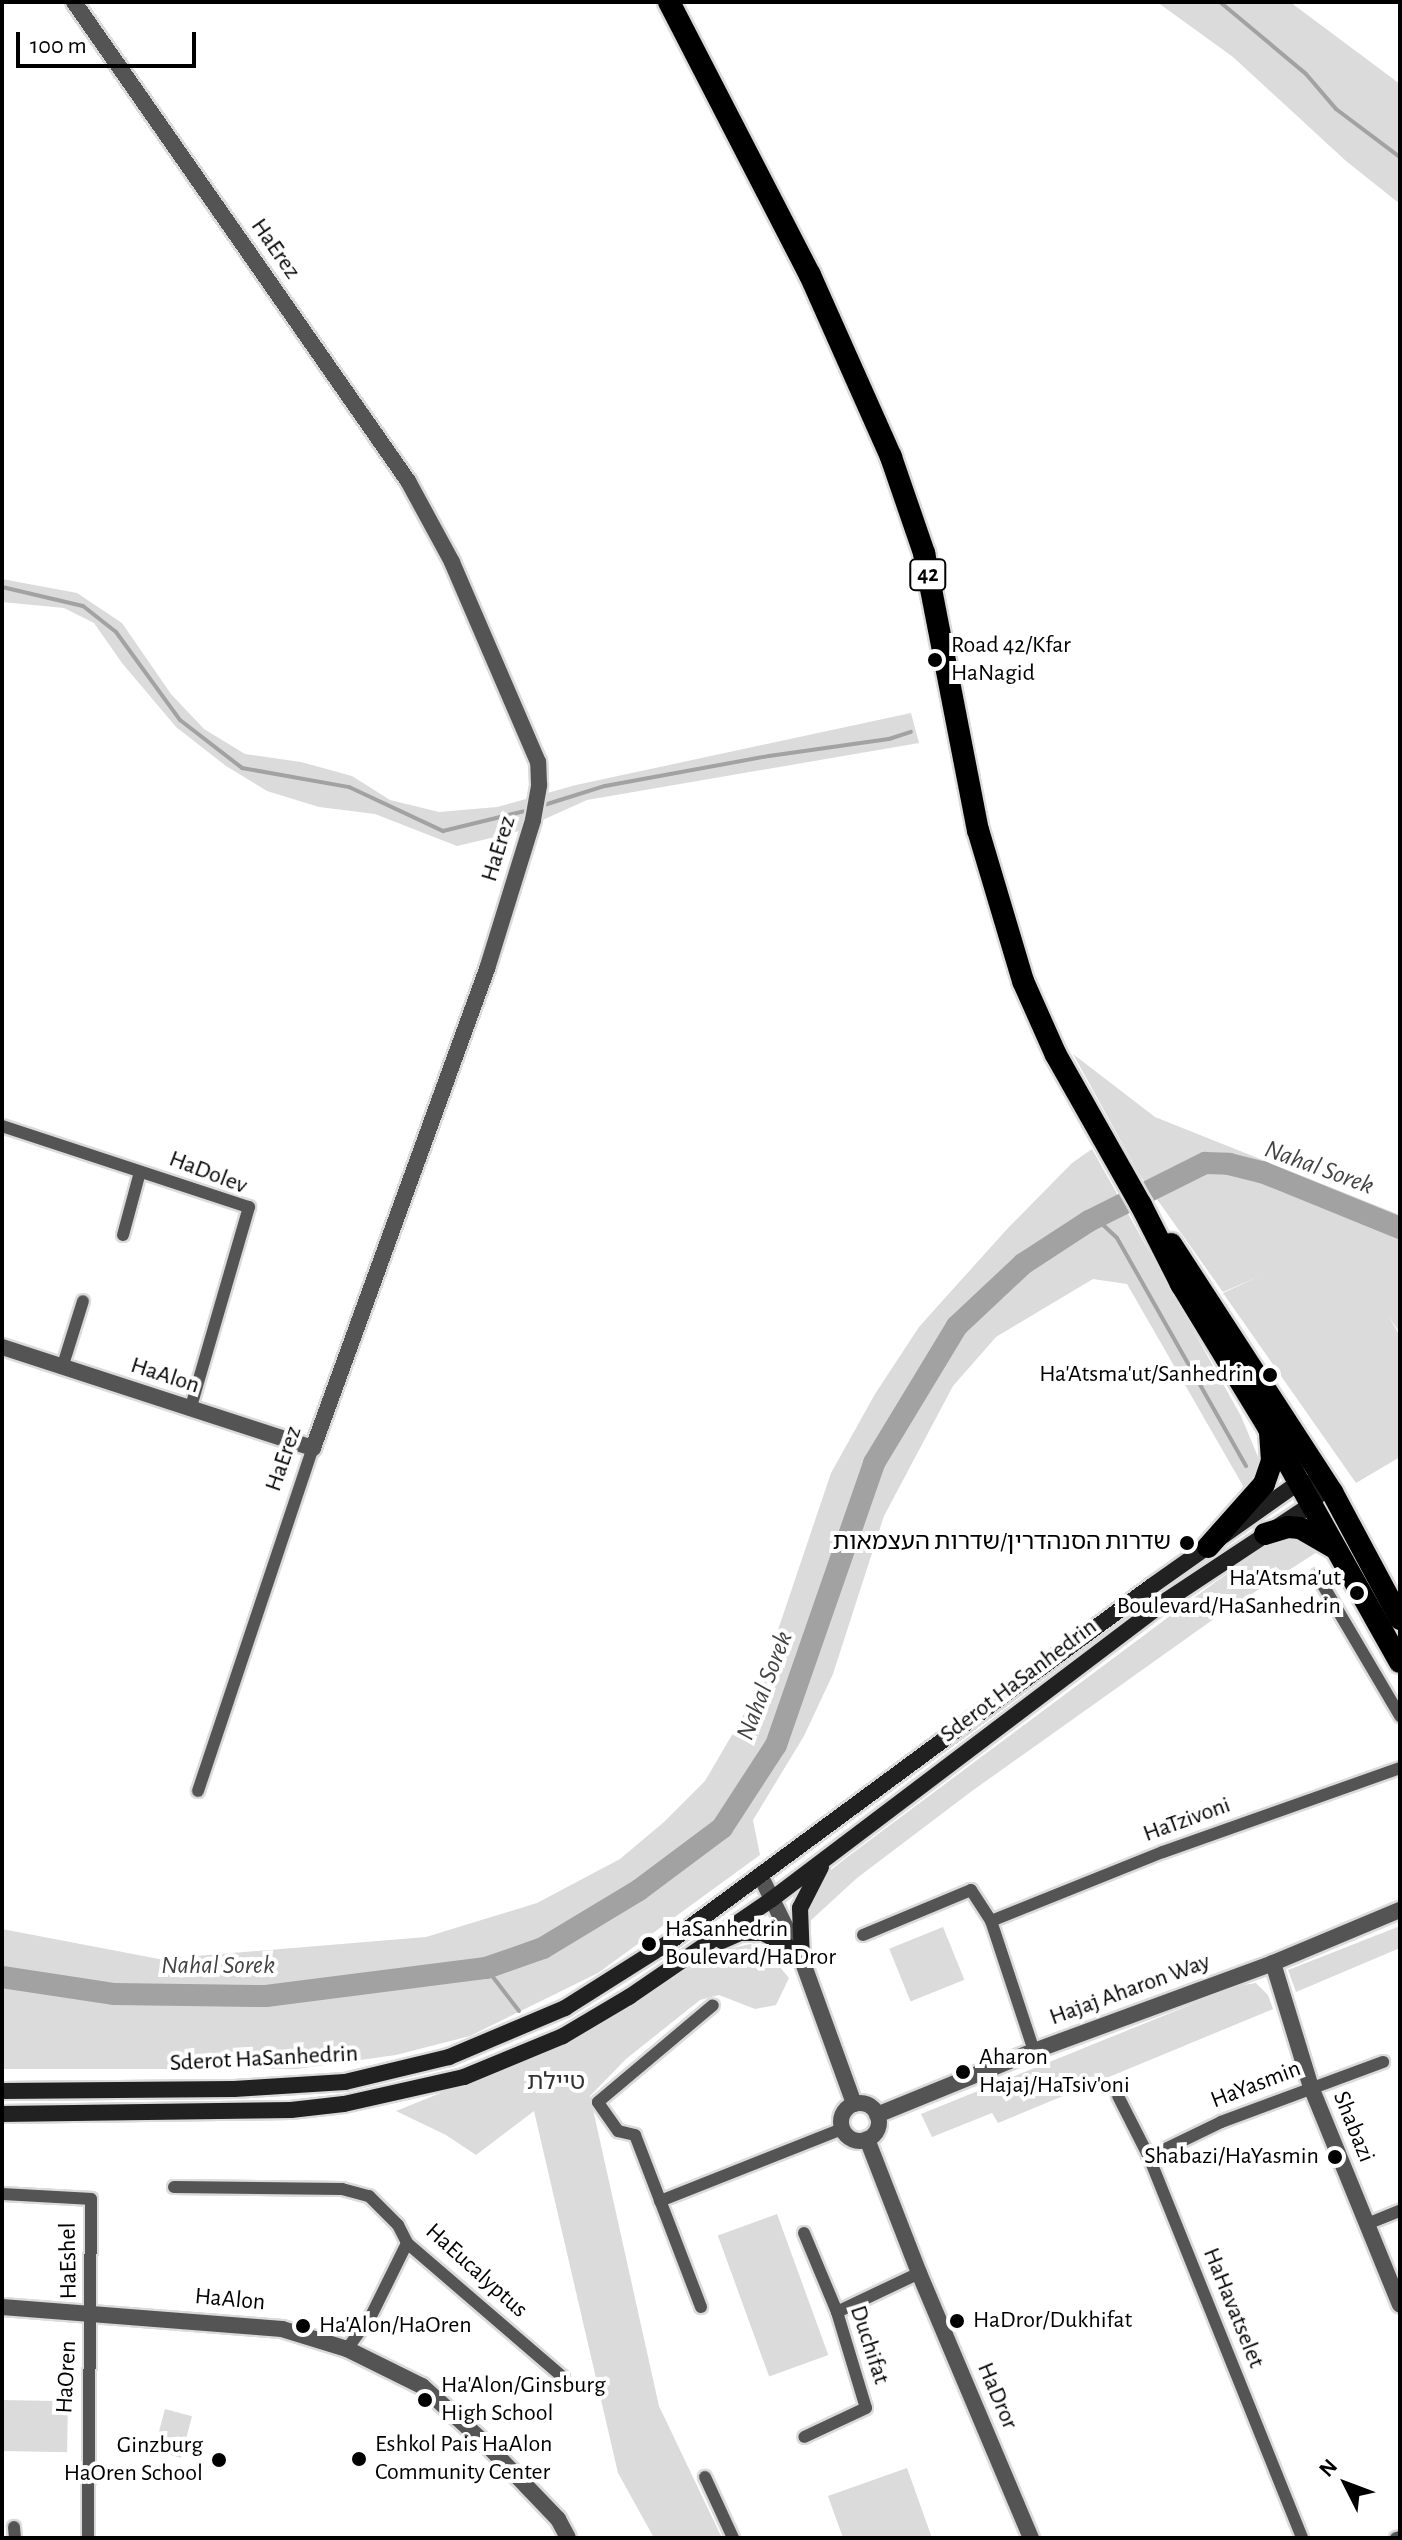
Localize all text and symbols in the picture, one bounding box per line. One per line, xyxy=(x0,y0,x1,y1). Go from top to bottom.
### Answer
scale bar xyxy=(20,16,200,66)
text: 100 m xyxy=(30,34,87,58)
street label: HaErez xyxy=(244,213,306,285)
road number: 42 xyxy=(908,557,948,593)
place label: Road 42/Kfar HaNagid xyxy=(951,632,1071,688)
marker: Road 42/Kfar HaNagid xyxy=(926,651,944,669)
street label: HaErez xyxy=(475,813,523,885)
water label: Nahal Sorek xyxy=(1260,1134,1378,1202)
street label: HaDolev xyxy=(165,1145,251,1201)
street label: HaAlon xyxy=(127,1351,203,1401)
place label: Ha'Atsma'ut/Sanhedrin xyxy=(1039,1361,1254,1389)
marker: Ha'Atsma'ut/Sanhedrin xyxy=(1261,1366,1279,1384)
street label: HaErez xyxy=(259,1423,309,1495)
place label: שדרות הסנהדרין/שדרות העצמאות xyxy=(833,1529,1171,1557)
marker: שדרות הסנהדרין/שדרות העצמאות xyxy=(1178,1534,1196,1552)
place label: Ha'Atsma'ut Boulevard/HaSanhedrin xyxy=(1117,1565,1341,1621)
marker: Ha'Atsma'ut Boulevard/HaSanhedrin xyxy=(1348,1584,1366,1602)
street label: Sderot HaSanhedrin xyxy=(935,1613,1103,1749)
water label: Nahal Sorek xyxy=(730,1627,800,1745)
street label: HaTzivoni xyxy=(1139,1791,1235,1849)
place label: HaSanhedrin Boulevard/HaDror xyxy=(665,1916,836,1972)
marker: HaSanhedrin Boulevard/HaDror xyxy=(640,1935,658,1953)
street label: Hajaj Aharon Way xyxy=(1046,1948,1214,2032)
water label: Nahal Sorek xyxy=(161,1950,275,1982)
street label: Sderot HaSanhedrin xyxy=(169,2040,359,2078)
place label: Aharon Hajaj/HaTsiv'oni xyxy=(979,2044,1130,2100)
street label: HaYasmin xyxy=(1207,2055,1305,2115)
marker: Aharon Hajaj/HaTsiv'oni xyxy=(954,2063,972,2081)
park label: טיילת xyxy=(527,2069,585,2097)
street label: Shabazi xyxy=(1326,2087,1380,2167)
place label: Shabazi/HaYasmin xyxy=(1144,2143,1319,2171)
marker: Shabazi/HaYasmin xyxy=(1326,2148,1344,2166)
street label: HaEucalyptus xyxy=(419,2218,533,2324)
street label: HaEshel xyxy=(54,2222,84,2300)
street label: HaHavatselet xyxy=(1196,2244,1270,2372)
street label: HaAlon xyxy=(194,2283,266,2317)
street label: Duchifat xyxy=(843,2302,895,2388)
place label: HaDror/Dukhifat xyxy=(973,2307,1132,2335)
place label: Ha'Alon/HaOren xyxy=(319,2312,472,2340)
marker: HaDror/Dukhifat xyxy=(948,2312,966,2330)
marker: Ha'Alon/HaOren xyxy=(294,2317,312,2335)
street label: HaOren xyxy=(51,2340,83,2414)
street label: HaDror xyxy=(970,2358,1024,2434)
place label: Ha'Alon/Ginsburg High School xyxy=(441,2372,606,2428)
marker: Ha'Alon/Ginsburg High School xyxy=(416,2391,434,2409)
place label: Eshkol Pais HaAlon Community Center xyxy=(375,2431,553,2487)
place label: Ginzburg HaOren School xyxy=(64,2432,203,2488)
north arrow xyxy=(1306,2444,1386,2524)
marker: Eshkol Pais HaAlon Community Center xyxy=(350,2450,368,2468)
marker: Ginzburg HaOren School xyxy=(210,2451,228,2469)
text: N xyxy=(1315,2455,1341,2481)

